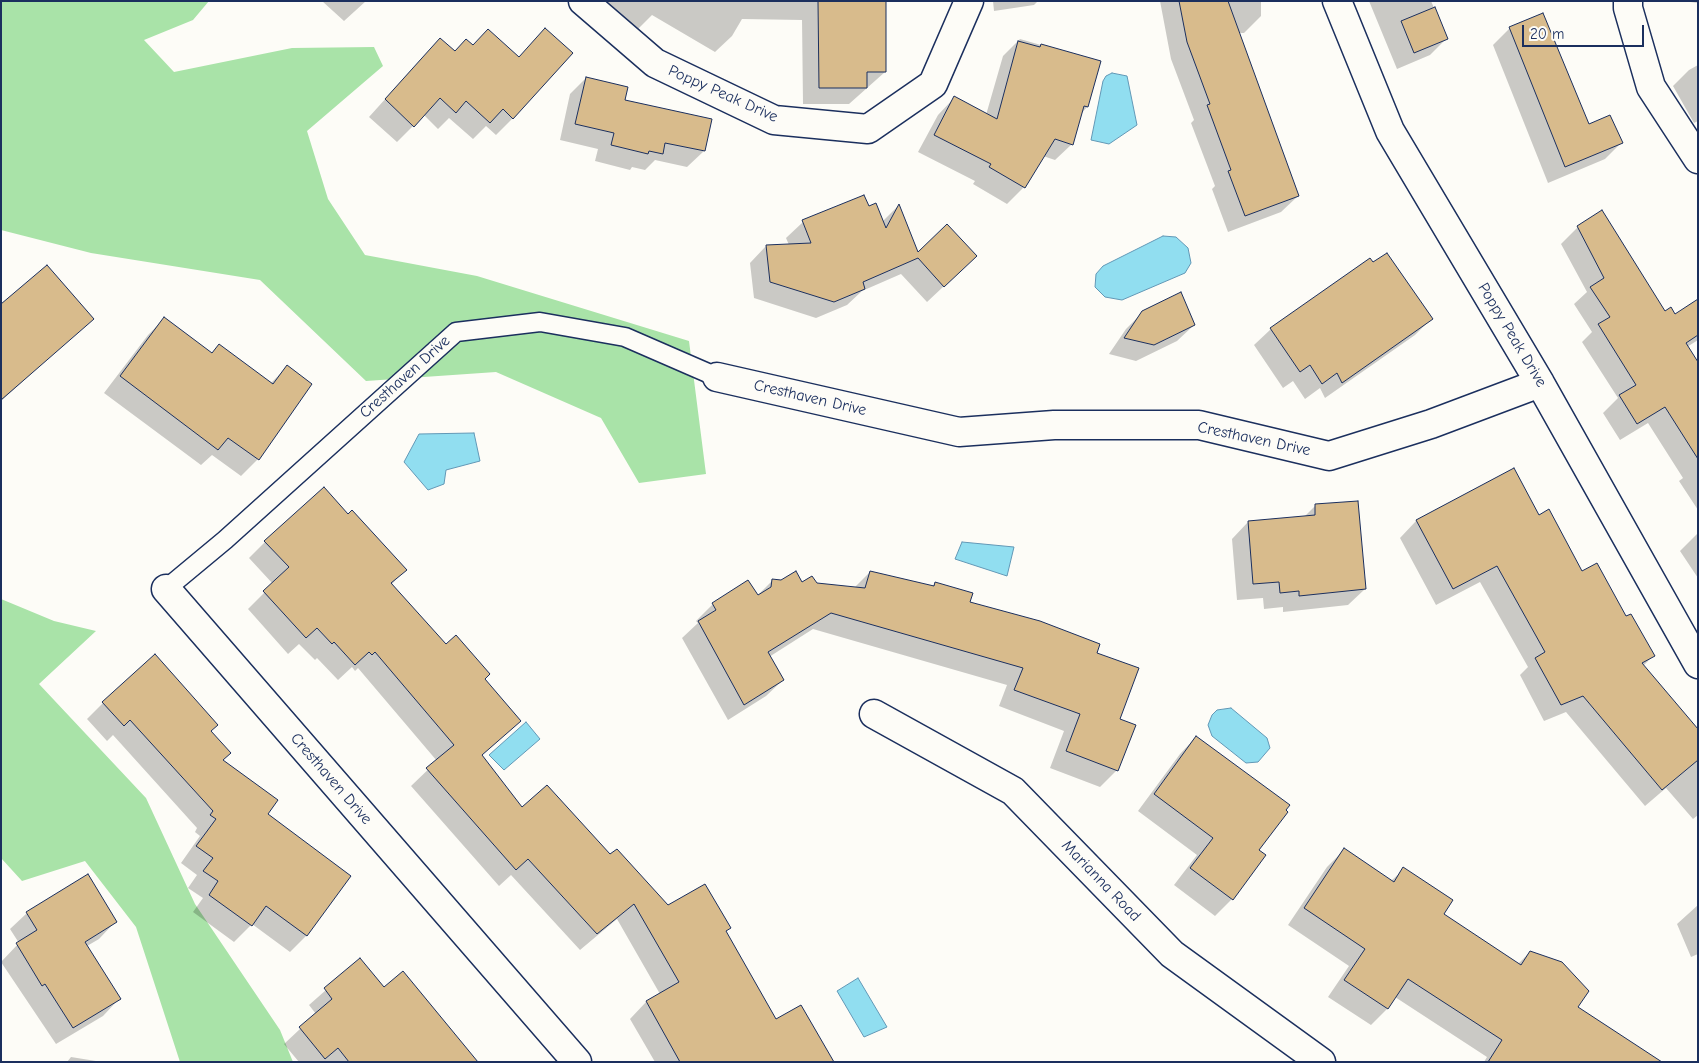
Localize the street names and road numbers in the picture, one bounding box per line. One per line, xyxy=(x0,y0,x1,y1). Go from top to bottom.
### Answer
street label: Poppy Peak Drive xyxy=(665,61,781,127)
street label: Poppy Peak Drive xyxy=(1473,279,1551,391)
street label: Cresthaven Drive xyxy=(356,331,454,423)
street label: Cresthaven Drive xyxy=(752,376,868,420)
street label: Cresthaven Drive xyxy=(1196,418,1312,460)
street label: Cresthaven Drive xyxy=(286,729,376,829)
street label: Marianna Road xyxy=(1057,836,1145,926)

